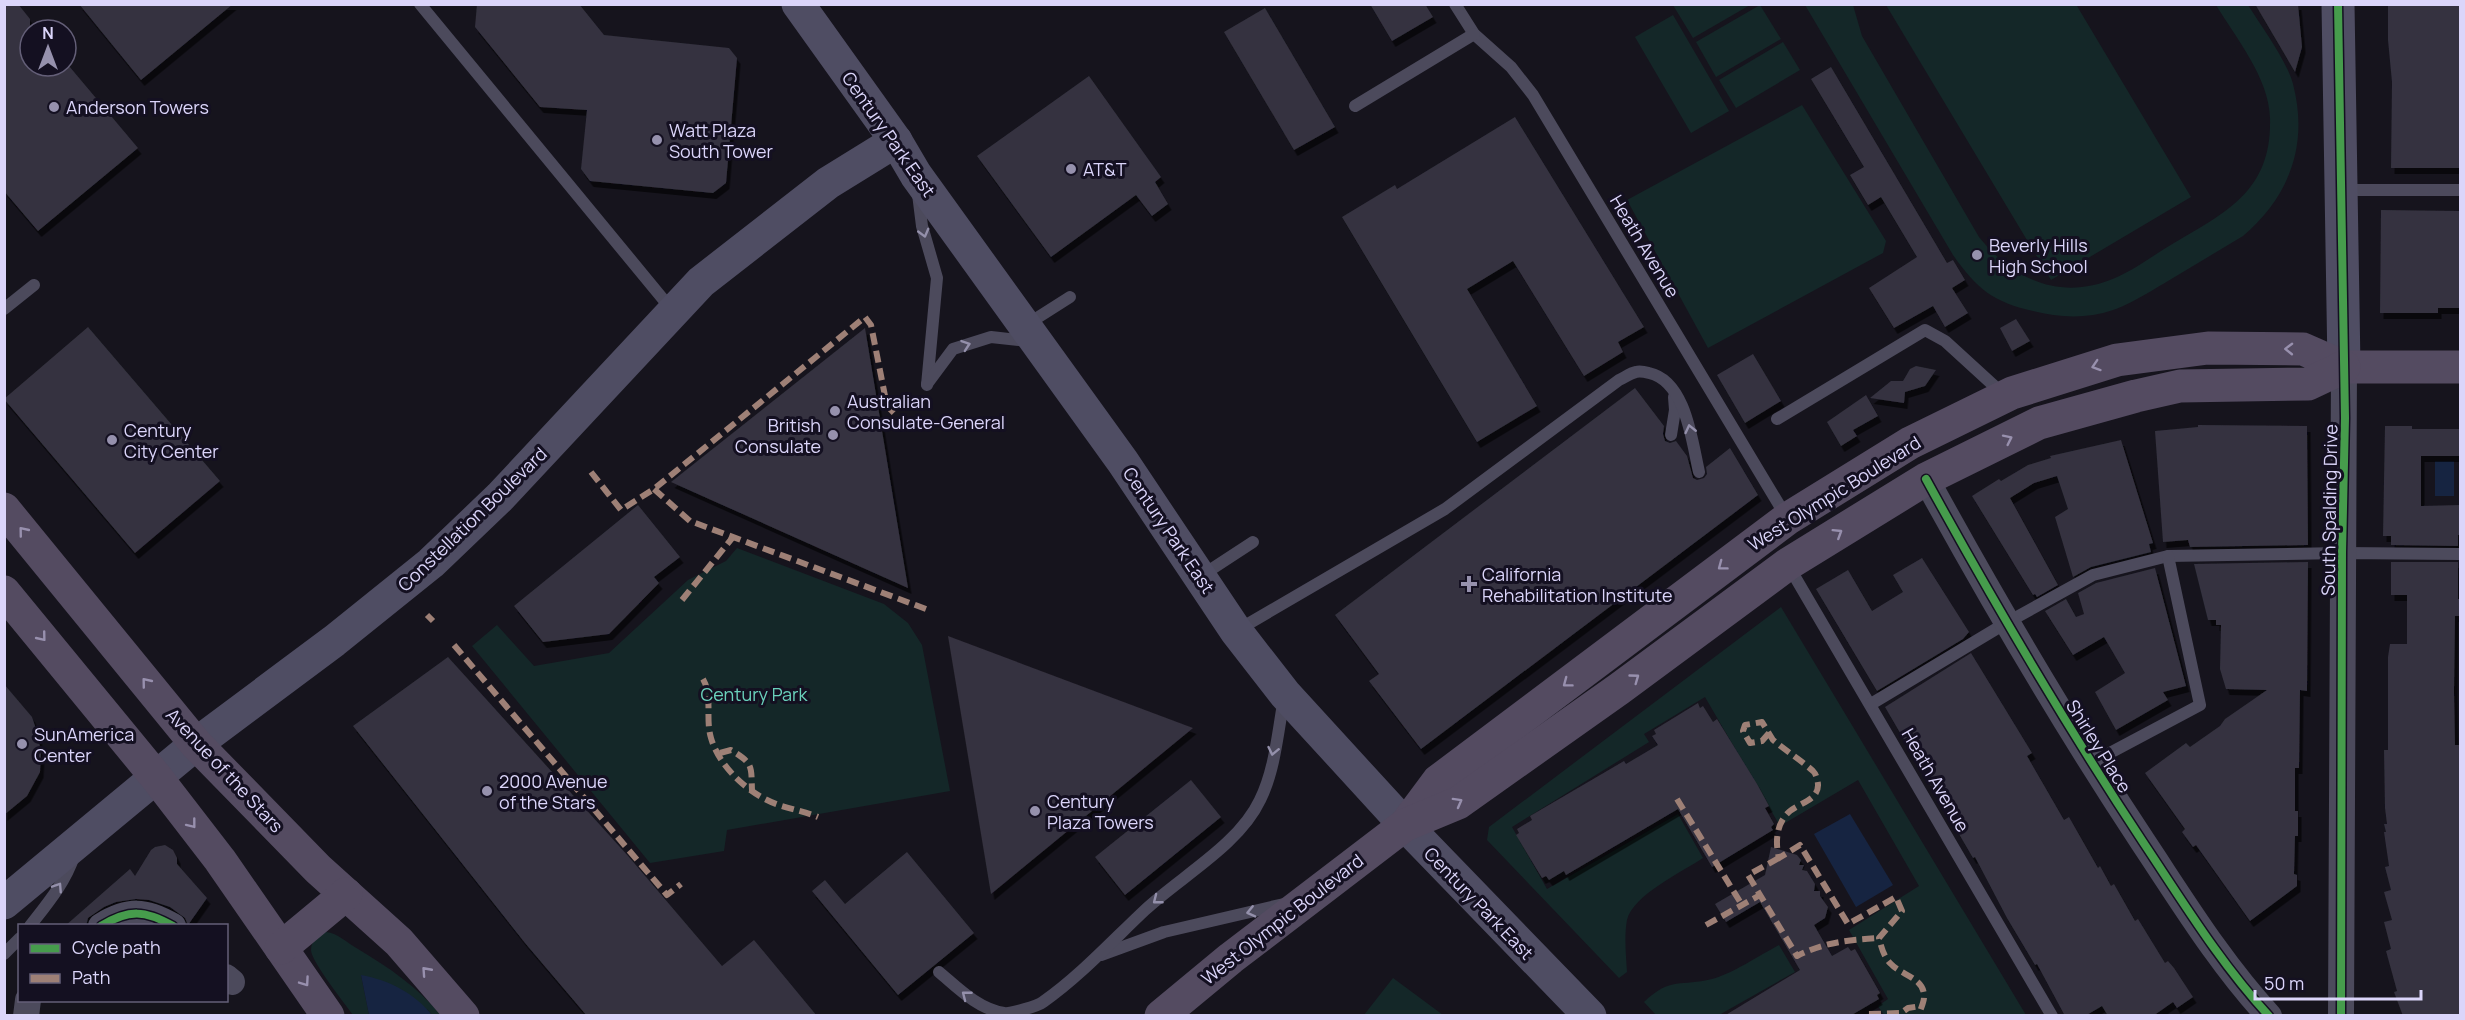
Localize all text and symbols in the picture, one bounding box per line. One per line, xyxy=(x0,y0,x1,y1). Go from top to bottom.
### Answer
north arrow xyxy=(18,18,78,78)
text: N xyxy=(42,22,54,44)
street label: Century Park East xyxy=(837,67,941,201)
place label: Anderson Towers xyxy=(66,95,209,119)
marker: Anderson Towers xyxy=(47,100,61,114)
place label: Watt Plaza South Tower xyxy=(669,118,773,163)
marker: Watt Plaza South Tower xyxy=(650,133,664,147)
place label: AT&T xyxy=(1083,157,1127,181)
marker: AT&T xyxy=(1064,162,1078,176)
street label: Heath Avenue xyxy=(1605,190,1685,302)
one-way arrow xyxy=(917,228,930,238)
place label: Beverly Hills High School xyxy=(1989,233,2088,278)
marker: Beverly Hills High School xyxy=(1970,248,1984,262)
one-way arrow xyxy=(960,340,971,352)
one-way arrow xyxy=(2285,343,2294,355)
one-way arrow xyxy=(2091,359,2102,372)
place label: Australian Consulate-General xyxy=(847,389,1005,434)
marker: Australian Consulate-General xyxy=(828,404,842,418)
place label: British Consulate xyxy=(735,413,821,458)
place label: Century City Center xyxy=(124,418,219,463)
street label: South Spalding Drive xyxy=(2316,424,2342,596)
one-way arrow xyxy=(1684,425,1697,435)
marker: British Consulate xyxy=(826,428,840,442)
street label: West Olympic Boulevard xyxy=(1743,430,1925,556)
marker: Century City Center xyxy=(105,433,119,447)
one-way arrow xyxy=(2001,434,2012,446)
street label: Constellation Boulevard xyxy=(392,442,552,596)
street label: Century Park East xyxy=(1118,462,1220,598)
one-way arrow xyxy=(19,527,30,538)
one-way arrow xyxy=(1832,529,1842,541)
one-way arrow xyxy=(1718,558,1729,569)
place label: California Rehabilitation Institute xyxy=(1482,562,1672,607)
marker: California Rehabilitation Institute xyxy=(1460,575,1478,593)
one-way arrow xyxy=(34,630,45,641)
one-way arrow xyxy=(1628,674,1639,685)
one-way arrow xyxy=(1563,676,1574,687)
one-way arrow xyxy=(142,678,153,689)
park label: Century Park xyxy=(700,682,809,706)
street label: Shirley Place xyxy=(2061,695,2137,797)
street label: Avenue of the Stars xyxy=(161,703,289,837)
place label: SunAmerica Center xyxy=(34,722,134,767)
street label: Heath Avenue xyxy=(1897,724,1975,836)
marker: SunAmerica Center xyxy=(15,737,29,751)
one-way arrow xyxy=(1267,746,1280,756)
place label: 2000 Avenue of the Stars xyxy=(499,769,607,814)
marker: 2000 Avenue of the Stars xyxy=(480,784,494,798)
place label: Century Plaza Towers xyxy=(1047,789,1154,834)
one-way arrow xyxy=(1452,798,1462,809)
marker: Century Plaza Towers xyxy=(1028,804,1042,818)
one-way arrow xyxy=(185,817,196,828)
street label: Century Park East xyxy=(1419,842,1539,964)
street label: West Olympic Boulevard xyxy=(1196,848,1368,990)
one-way arrow xyxy=(51,883,63,893)
one-way arrow xyxy=(1153,892,1164,903)
one-way arrow xyxy=(1246,904,1256,917)
legend xyxy=(18,924,228,1002)
text: Cycle path xyxy=(72,935,161,959)
scale bar xyxy=(2255,963,2422,1001)
text: Path xyxy=(72,965,110,989)
one-way arrow xyxy=(422,967,433,978)
text: 50 m xyxy=(2264,971,2304,995)
one-way arrow xyxy=(298,976,309,987)
one-way arrow xyxy=(962,991,973,1002)

